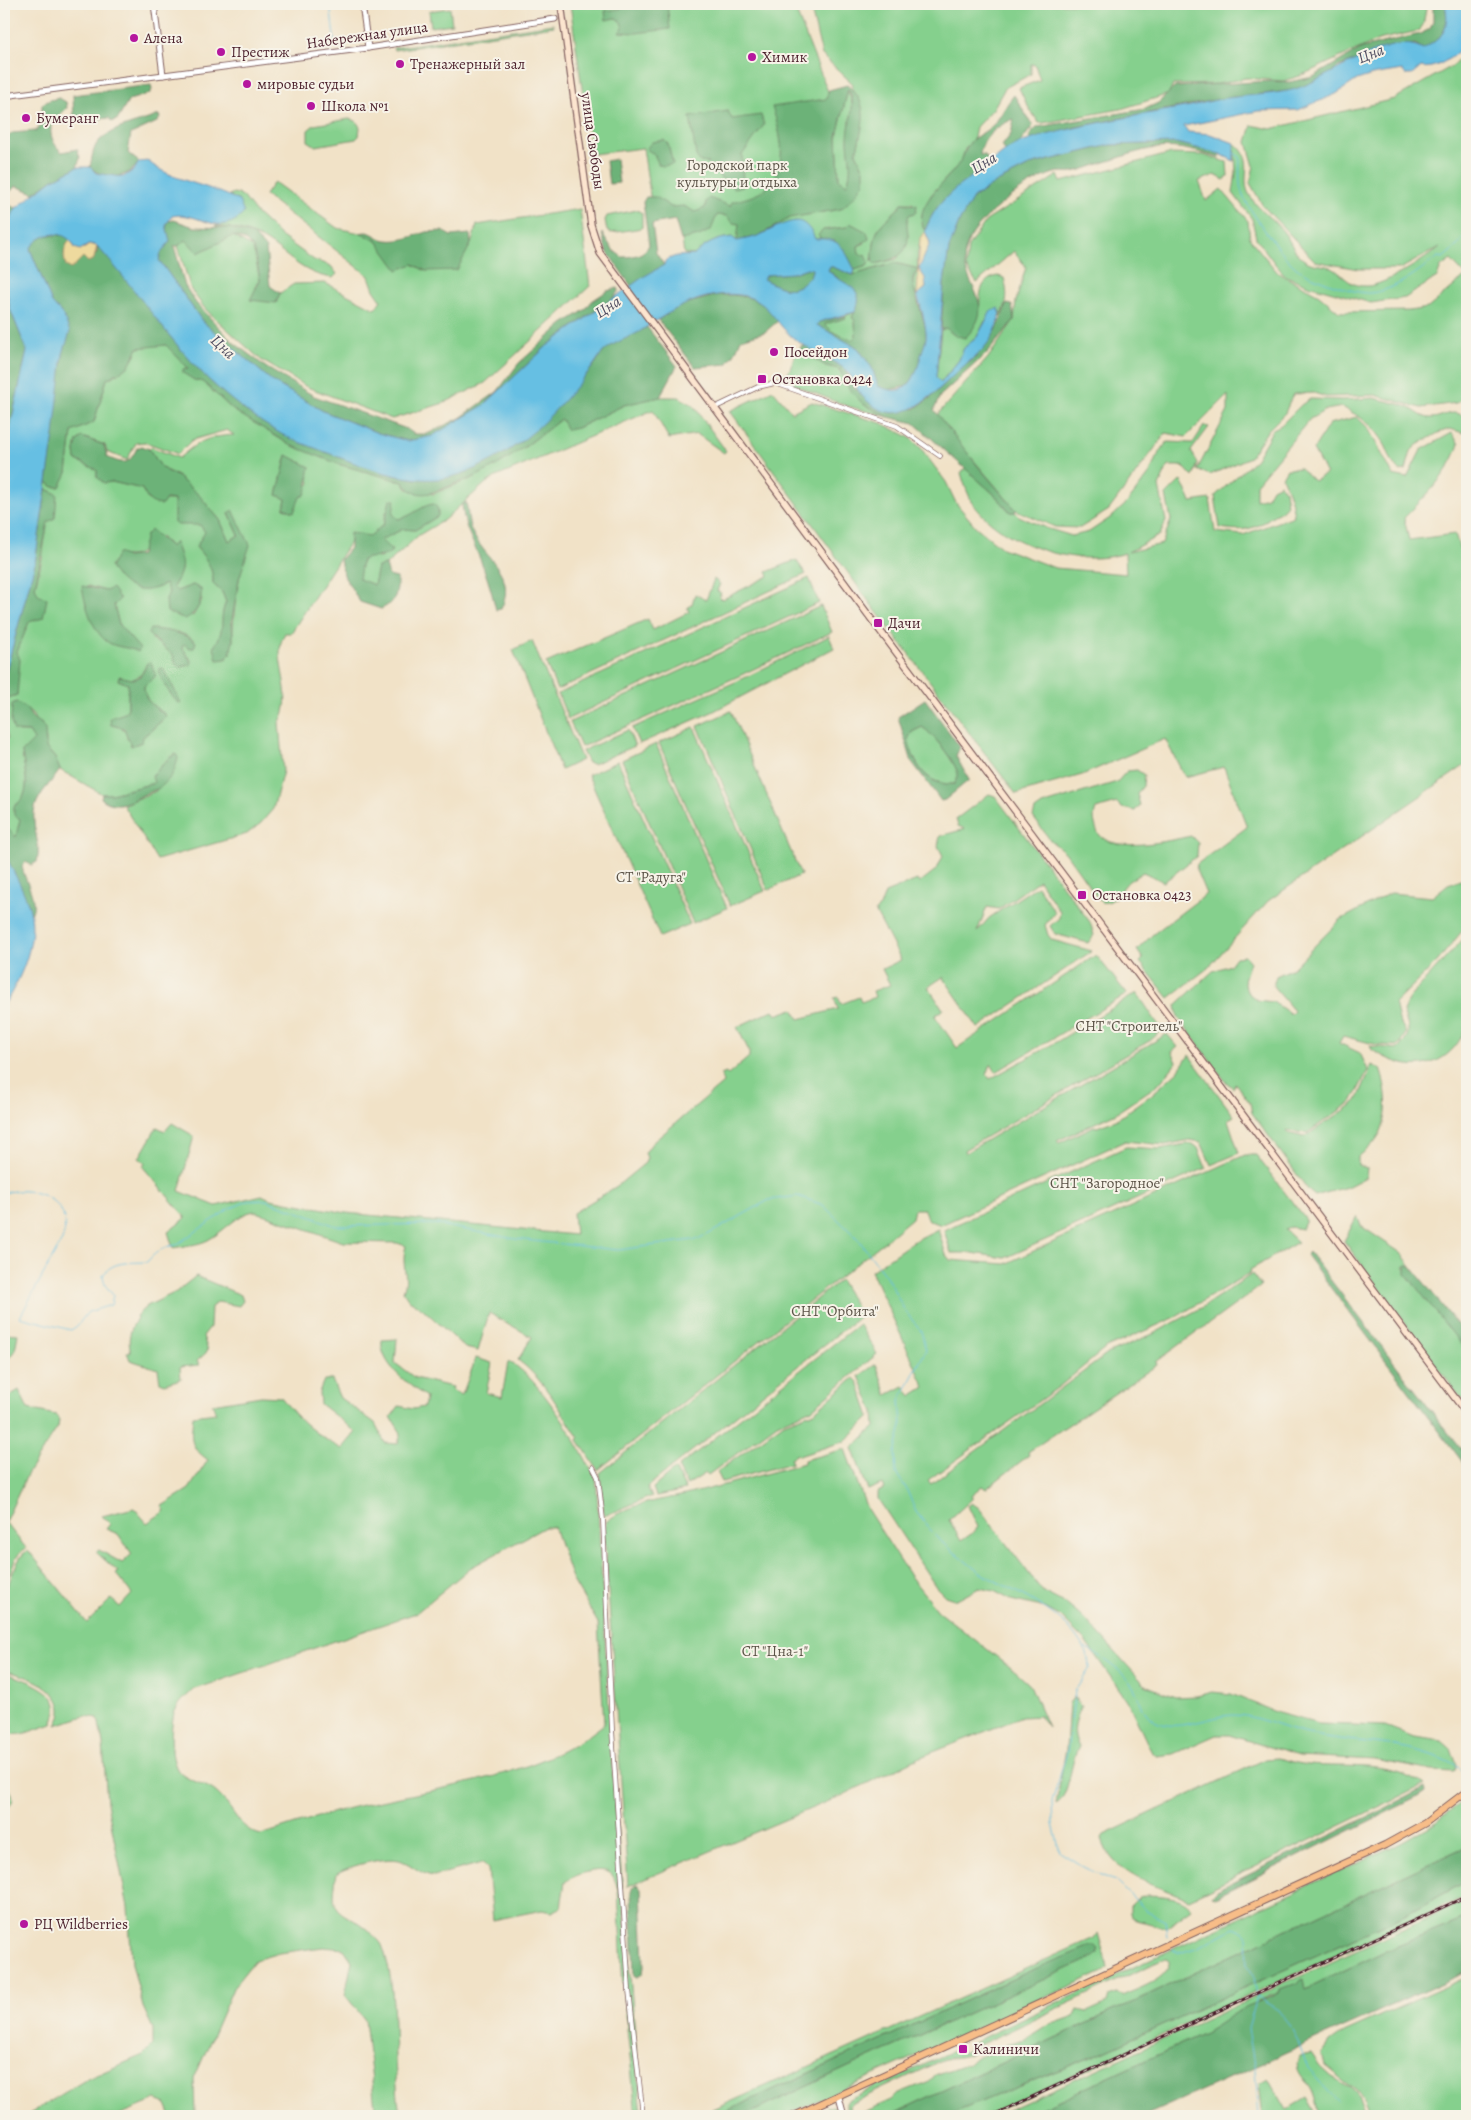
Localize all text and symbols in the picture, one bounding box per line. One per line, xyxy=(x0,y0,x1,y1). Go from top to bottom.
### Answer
street label: Набережная улица xyxy=(305,17,429,53)
place label: Алена xyxy=(143,28,183,48)
marker: Алена xyxy=(128,32,140,44)
water label: Цна xyxy=(1355,39,1387,69)
place label: Престиж xyxy=(231,42,290,62)
marker: Престиж xyxy=(215,46,227,58)
place label: Химик xyxy=(762,47,807,67)
marker: Химик xyxy=(746,51,758,63)
place label: Тренажерный зал xyxy=(410,54,525,74)
marker: Тренажерный зал xyxy=(394,58,406,70)
place label: мировые судьи xyxy=(257,74,354,94)
marker: мировые судьи xyxy=(241,78,253,90)
street label: улица Свободы xyxy=(576,90,610,191)
place label: Школа №1 xyxy=(321,96,389,116)
marker: Школа №1 xyxy=(305,100,317,112)
place label: Бумеранг xyxy=(36,108,99,128)
marker: Бумеранг xyxy=(20,112,32,124)
water label: Цна xyxy=(967,147,1001,179)
park label: Городской парк культуры и отдыха xyxy=(677,155,797,192)
water label: Цна xyxy=(591,291,625,323)
water label: Цна xyxy=(206,330,240,364)
place label: Посейдон xyxy=(784,342,848,362)
marker: Посейдон xyxy=(768,346,780,358)
place label: Остановка 0424 xyxy=(772,369,872,389)
marker: Остановка 0424 xyxy=(756,373,768,385)
place label: Дачи xyxy=(888,613,921,633)
marker: Дачи xyxy=(872,617,884,629)
park label: СТ "Радуга" xyxy=(616,867,686,887)
place label: Остановка 0423 xyxy=(1092,885,1191,905)
marker: Остановка 0423 xyxy=(1076,889,1088,901)
park label: CНТ "Строитель" xyxy=(1076,1016,1182,1036)
park label: СНТ "Загородное" xyxy=(1050,1173,1164,1193)
park label: CНТ "Орбита" xyxy=(791,1301,879,1321)
park label: СТ "Цна-1" xyxy=(742,1641,808,1661)
place label: РЦ Wildberries xyxy=(34,1914,128,1934)
marker: РЦ Wildberries xyxy=(18,1918,30,1930)
place label: Калиничи xyxy=(973,2039,1039,2059)
marker: Калиничи xyxy=(957,2043,969,2055)

